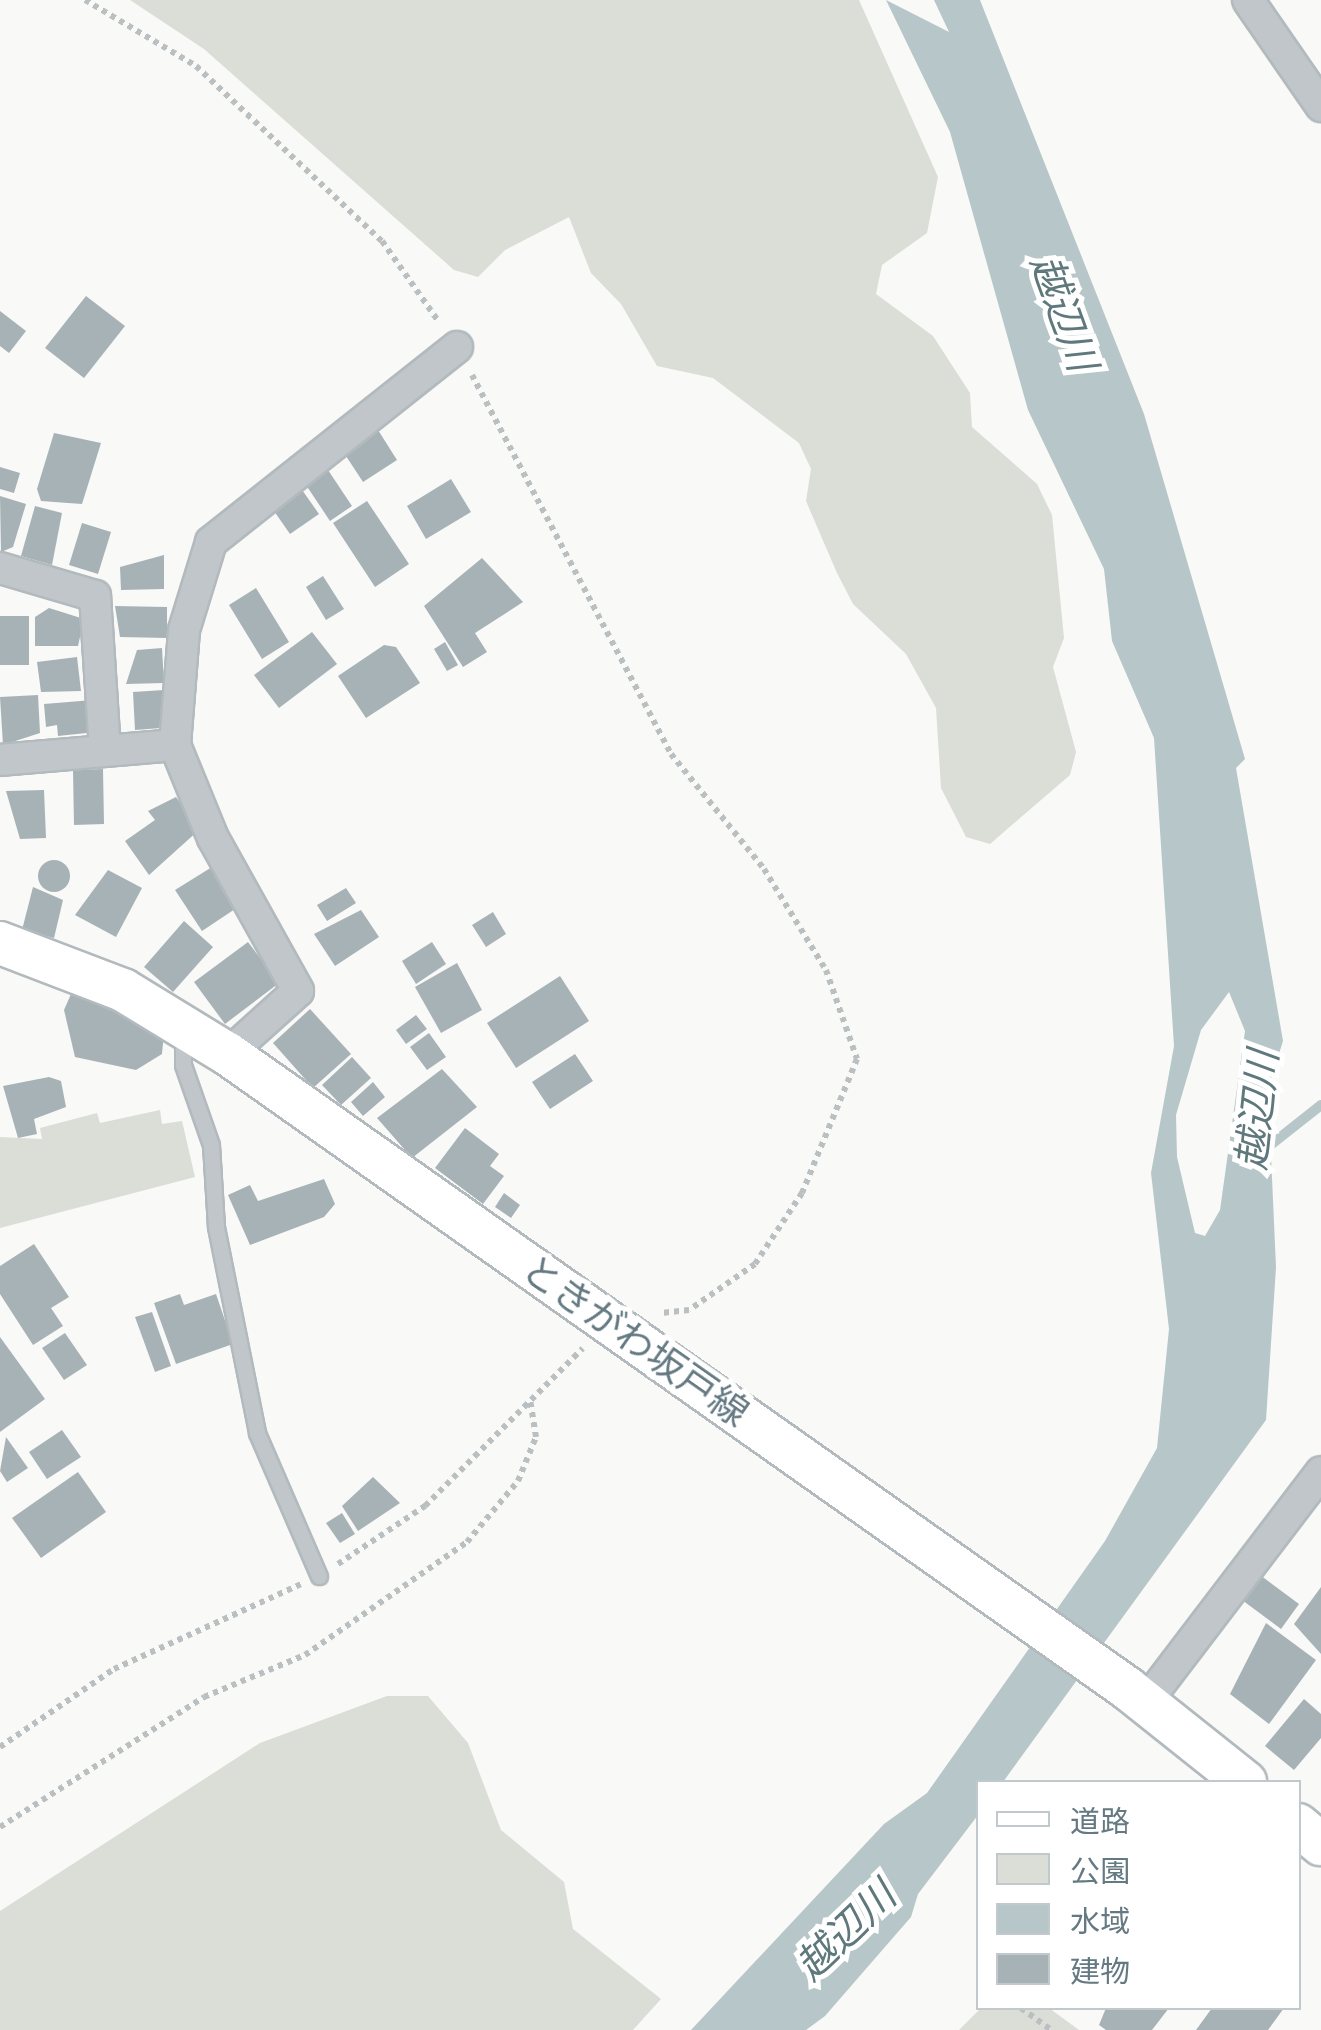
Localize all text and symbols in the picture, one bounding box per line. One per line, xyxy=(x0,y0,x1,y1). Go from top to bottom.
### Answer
water label: 越辺川 xyxy=(1023,247,1109,377)
water label: 越辺川 xyxy=(1225,1048,1285,1172)
street label: ときがわ坂戸線 xyxy=(514,1245,758,1435)
legend xyxy=(976,1780,1301,2010)
text: 道路 xyxy=(1070,1802,1130,1838)
text: 公園 xyxy=(1070,1852,1130,1888)
water label: 越辺川 xyxy=(784,1870,904,1988)
text: 水域 xyxy=(1070,1902,1130,1938)
text: 建物 xyxy=(1070,1952,1130,1988)

